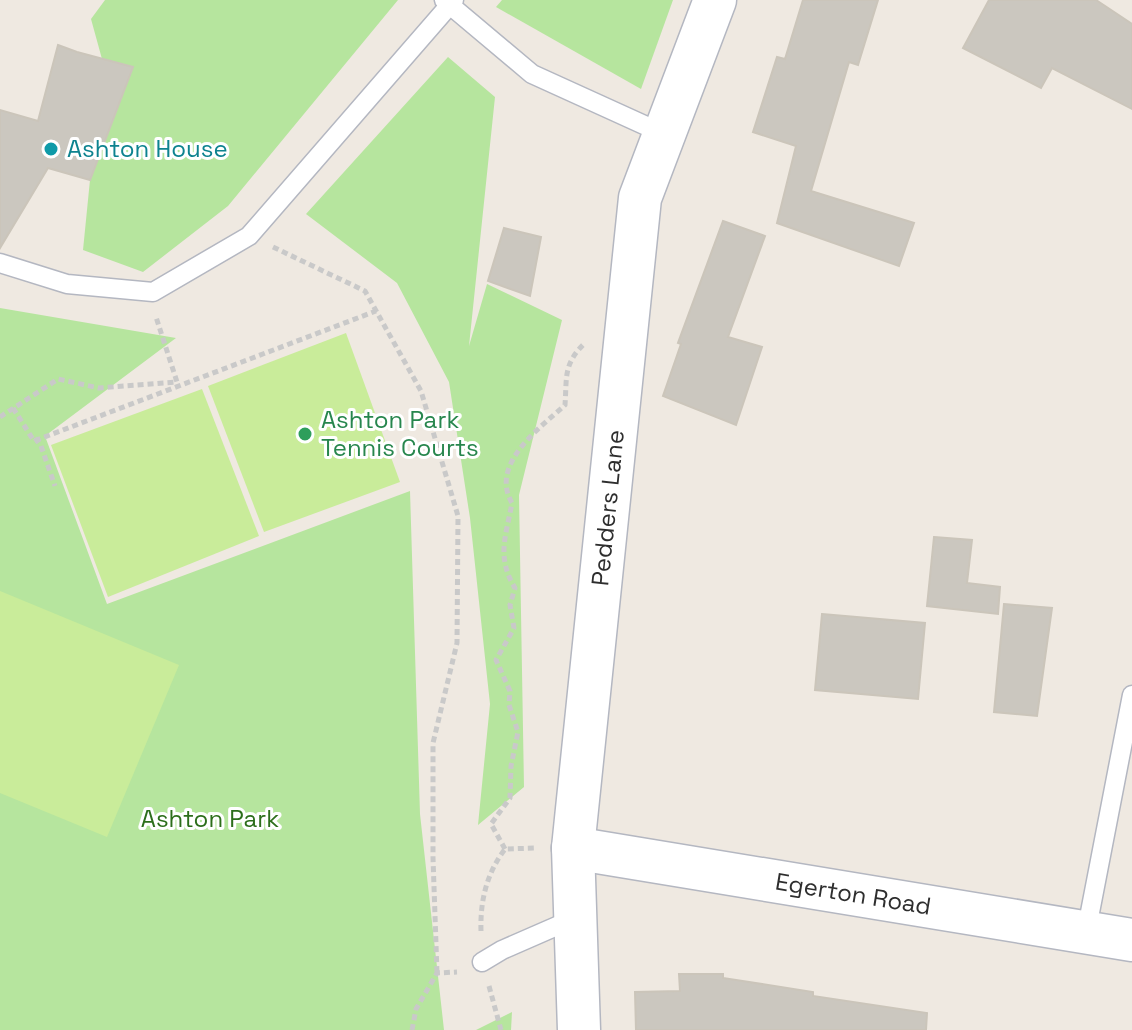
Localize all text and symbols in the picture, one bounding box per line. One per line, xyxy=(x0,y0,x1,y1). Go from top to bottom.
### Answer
place label: Ashton House xyxy=(67,133,228,164)
marker: Ashton House xyxy=(42,140,60,158)
place label: Ashton Park Tennis Courts xyxy=(321,404,479,463)
marker: Ashton Park Tennis Courts xyxy=(296,425,314,443)
street label: Pedders Lane xyxy=(584,428,631,587)
park label: Ashton Park xyxy=(141,803,279,834)
street label: Egerton Road xyxy=(773,866,934,922)

